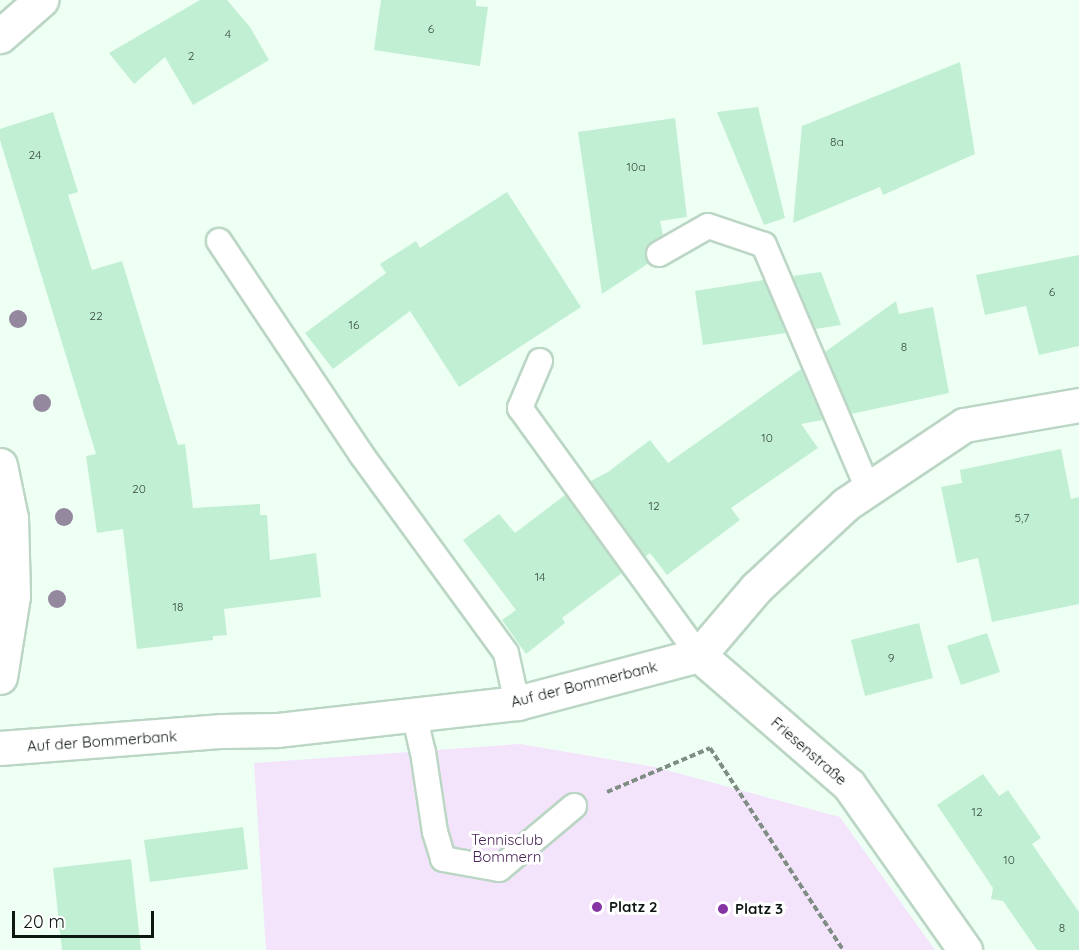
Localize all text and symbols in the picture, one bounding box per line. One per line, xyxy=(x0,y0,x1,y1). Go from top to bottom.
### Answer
house number: 6 xyxy=(428,22,434,36)
house number: 4 xyxy=(225,27,231,41)
house number: 2 xyxy=(188,49,194,63)
house number: 8a xyxy=(830,135,844,149)
house number: 24 xyxy=(29,148,41,162)
house number: 10a xyxy=(627,160,645,174)
house number: 6 xyxy=(1049,285,1055,299)
house number: 22 xyxy=(89,309,103,323)
house number: 16 xyxy=(349,318,359,332)
house number: 8 xyxy=(901,340,907,354)
house number: 10 xyxy=(761,431,773,445)
house number: 20 xyxy=(132,482,146,496)
house number: 12 xyxy=(648,499,660,513)
house number: 5,7 xyxy=(1014,511,1030,525)
house number: 14 xyxy=(535,570,545,584)
house number: 18 xyxy=(173,600,183,614)
house number: 9 xyxy=(888,651,894,665)
street label: Auf der Bommerbank xyxy=(509,657,659,711)
street label: Friesenstraße xyxy=(767,713,851,789)
street label: Auf der Bommerbank xyxy=(26,727,178,755)
house number: 12 xyxy=(971,805,983,819)
park label: Tennisclub Bommern xyxy=(471,830,543,865)
house number: 10 xyxy=(1003,853,1015,867)
place label: Platz 2 xyxy=(609,898,658,916)
scale bar xyxy=(15,899,158,937)
marker: Platz 2 xyxy=(590,900,604,914)
place label: Platz 3 xyxy=(735,900,783,918)
marker: Platz 3 xyxy=(716,902,730,916)
text: 20 m xyxy=(23,910,65,933)
house number: 8 xyxy=(1059,921,1065,935)

